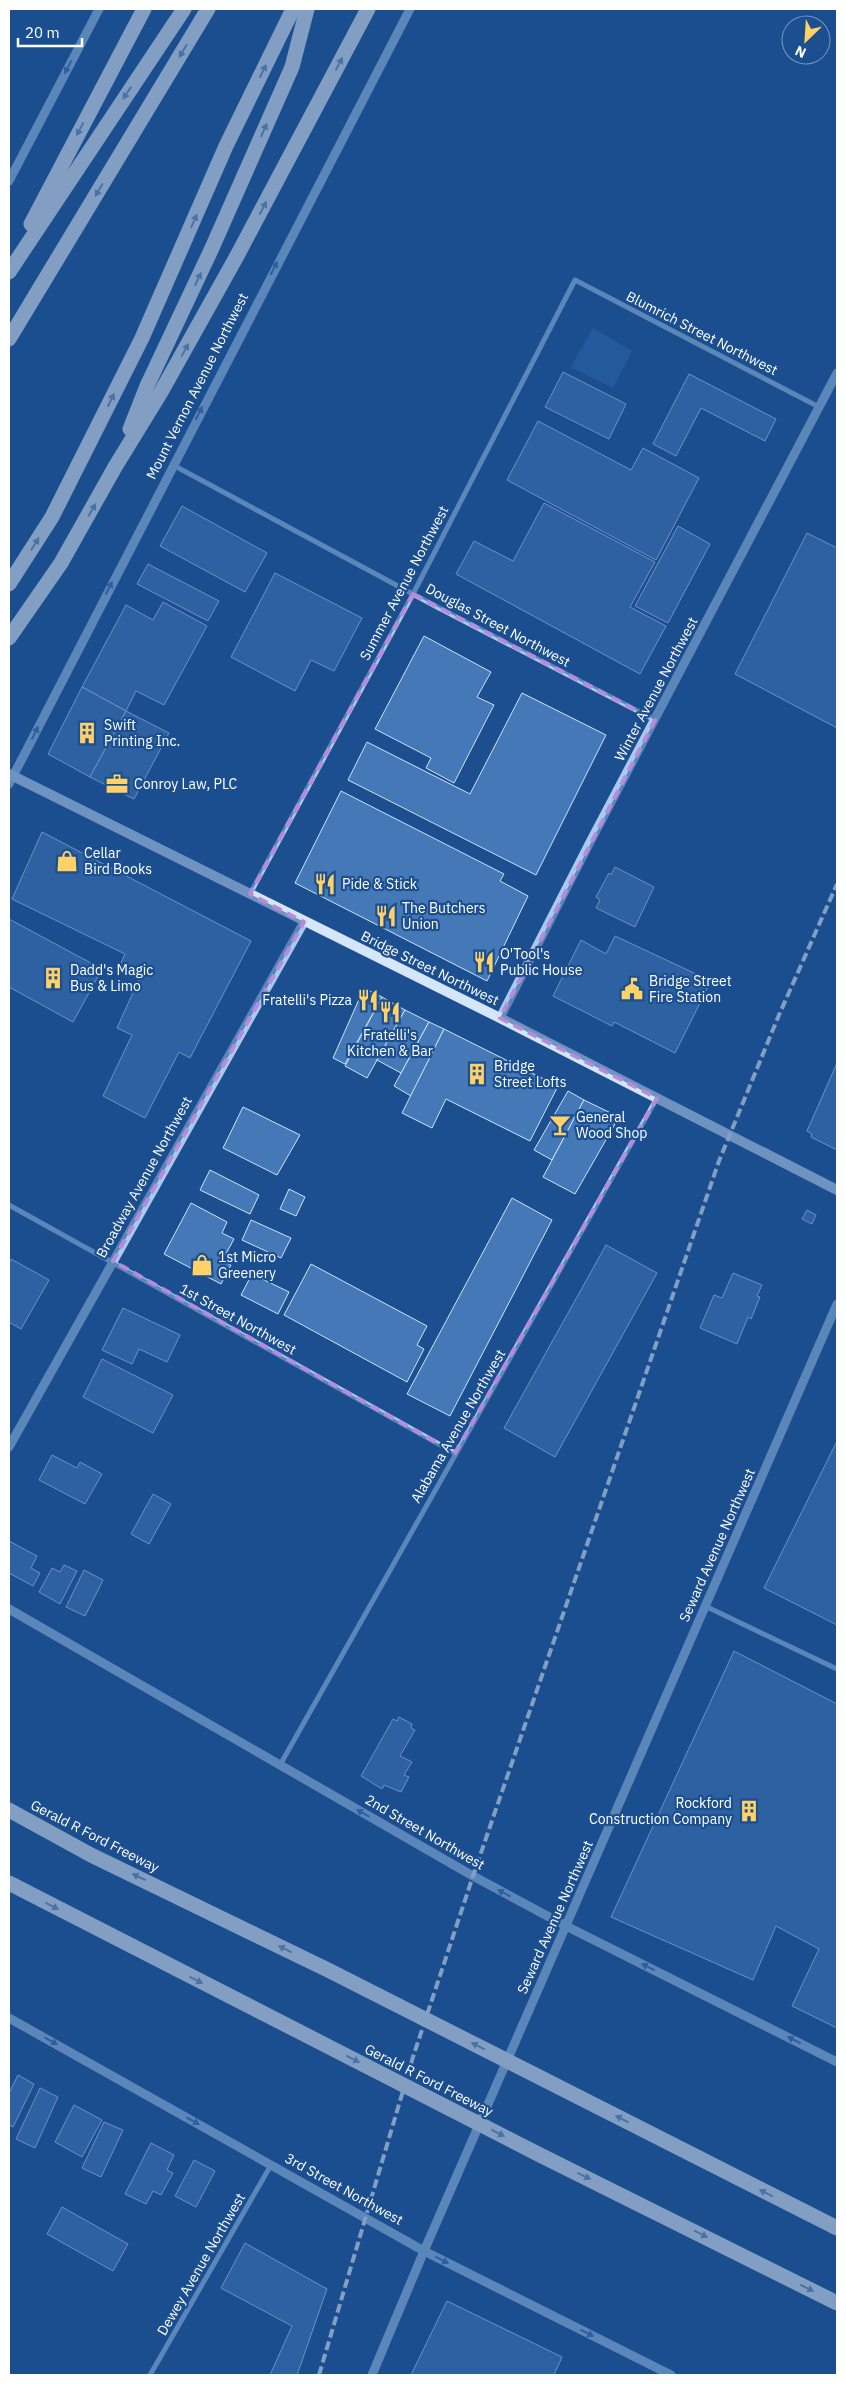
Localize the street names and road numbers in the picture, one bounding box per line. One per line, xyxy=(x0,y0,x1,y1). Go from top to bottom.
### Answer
street label: Blumrich Street Northwest xyxy=(623,287,781,379)
street label: Mount Vernon Avenue Northwest xyxy=(142,290,252,482)
street label: Summer Avenue Northwest xyxy=(356,503,452,663)
street label: Douglas Street Northwest xyxy=(423,579,574,671)
street label: Winter Avenue Northwest xyxy=(610,614,702,764)
street label: Bridge Street Northwest xyxy=(358,927,502,1009)
street label: Broadway Avenue Northwest xyxy=(92,1093,196,1261)
street label: 1st Street Northwest xyxy=(176,1279,300,1359)
street label: Alabama Avenue Northwest xyxy=(407,1346,509,1506)
street label: Seward Avenue Northwest xyxy=(675,1465,759,1625)
street label: 2nd Street Northwest xyxy=(362,1790,488,1874)
street label: Gerald R Ford Freeway xyxy=(28,1796,162,1876)
street label: Seward Avenue Northwest xyxy=(513,1837,597,1997)
street label: Gerald R Ford Freeway xyxy=(362,2040,496,2120)
street label: 3rd Street Northwest xyxy=(282,2149,406,2229)
street label: Dewey Avenue Northwest xyxy=(153,2190,249,2338)

